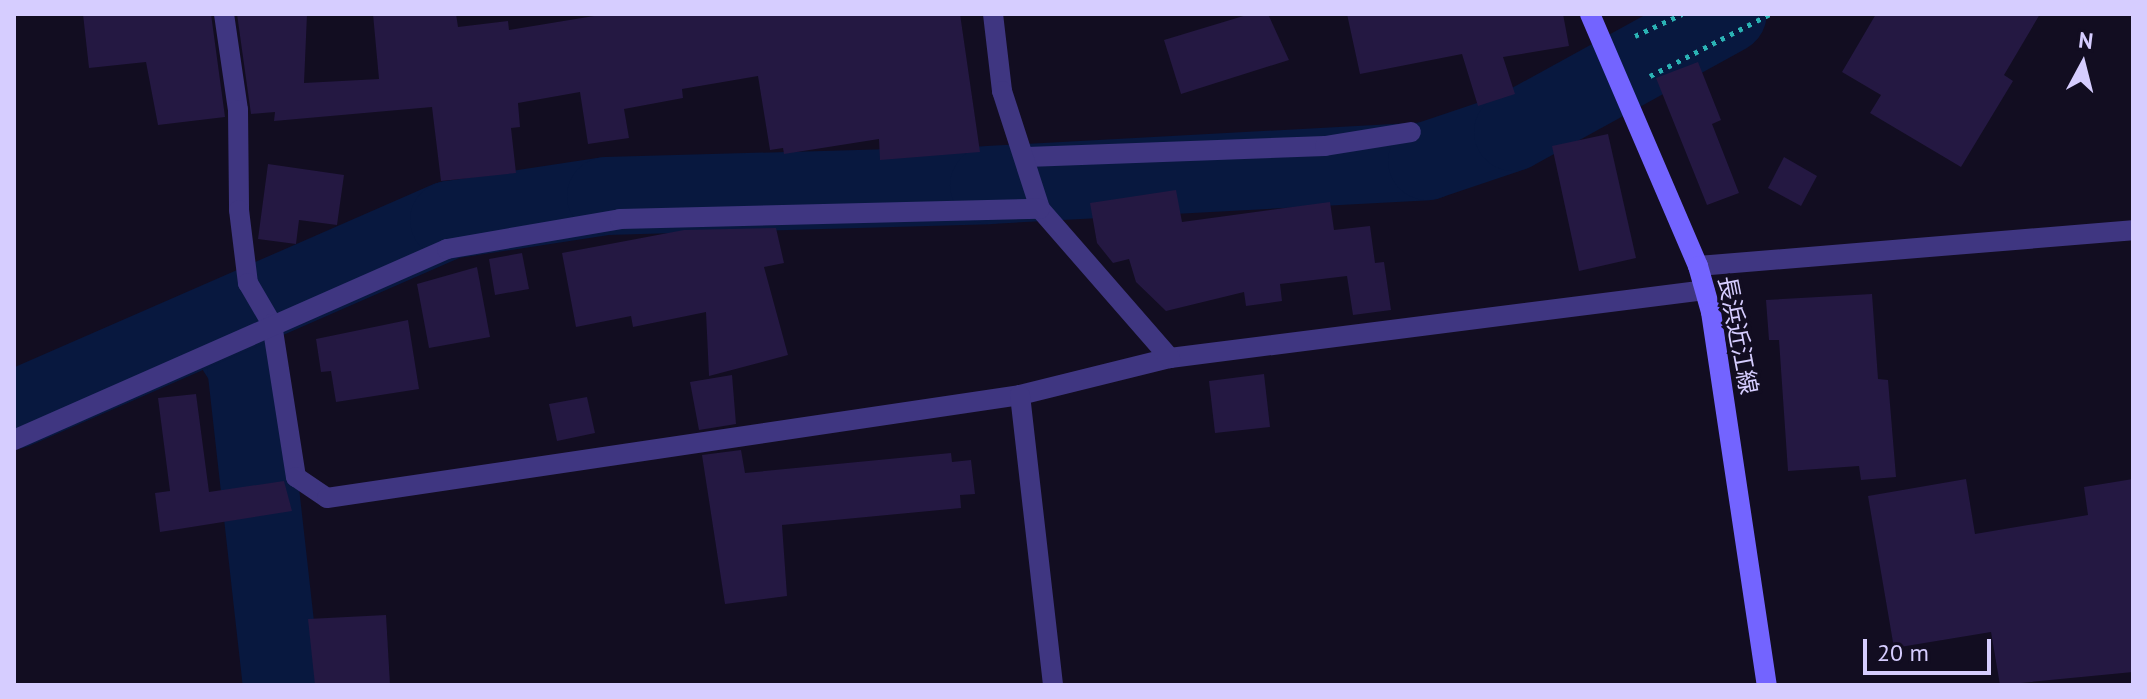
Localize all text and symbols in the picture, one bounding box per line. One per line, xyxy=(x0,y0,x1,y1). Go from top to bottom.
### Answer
north arrow xyxy=(2043,24,2123,104)
text: N xyxy=(2077,25,2095,55)
street label: 長浜近江線 xyxy=(1712,273,1764,397)
scale bar xyxy=(1867,623,1995,673)
text: 20 m xyxy=(1877,637,1929,668)

